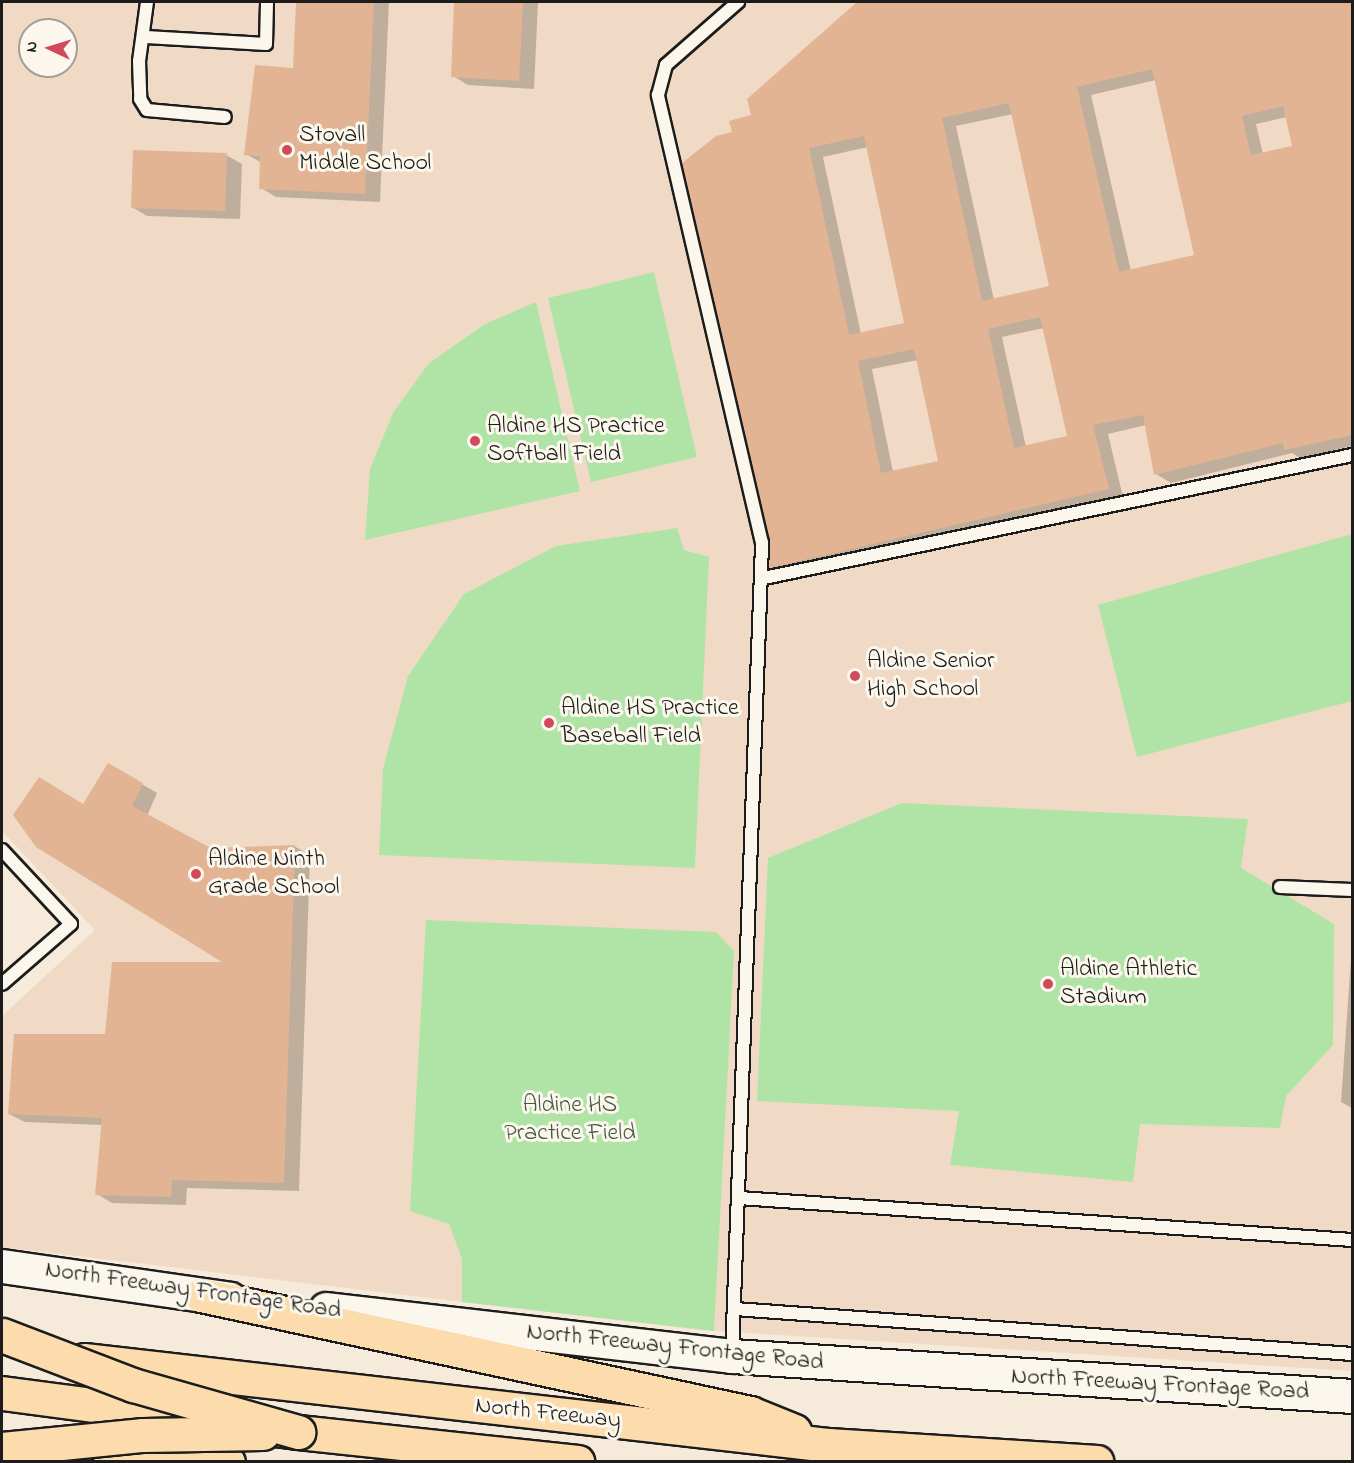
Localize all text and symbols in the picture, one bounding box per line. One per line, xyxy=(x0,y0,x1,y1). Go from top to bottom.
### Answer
north arrow xyxy=(18,18,78,78)
text: N xyxy=(20,41,44,53)
place label: Stovall Middle School xyxy=(299,122,431,178)
marker: Stovall Middle School xyxy=(280,143,294,157)
place label: Aldine HS Practice Softball Field xyxy=(487,413,665,469)
marker: Aldine HS Practice Softball Field xyxy=(468,434,482,448)
place label: Aldine Senior High School xyxy=(867,648,994,704)
marker: Aldine Senior High School xyxy=(848,669,862,683)
place label: Aldine HS Practice Baseball Field xyxy=(561,695,739,751)
marker: Aldine HS Practice Baseball Field xyxy=(542,716,556,730)
place label: Aldine Ninth Grade School xyxy=(208,846,339,902)
marker: Aldine Ninth Grade School xyxy=(189,867,203,881)
place label: Aldine Athletic Stadium xyxy=(1060,956,1197,1012)
marker: Aldine Athletic Stadium xyxy=(1041,977,1055,991)
park label: Aldine HS Practice Field xyxy=(504,1092,636,1148)
street label: North Freeway Frontage Road xyxy=(43,1256,343,1326)
street label: North Freeway Frontage Road xyxy=(525,1318,825,1378)
street label: North Freeway Frontage Road xyxy=(1010,1363,1310,1407)
street label: North Freeway xyxy=(474,1392,622,1436)

